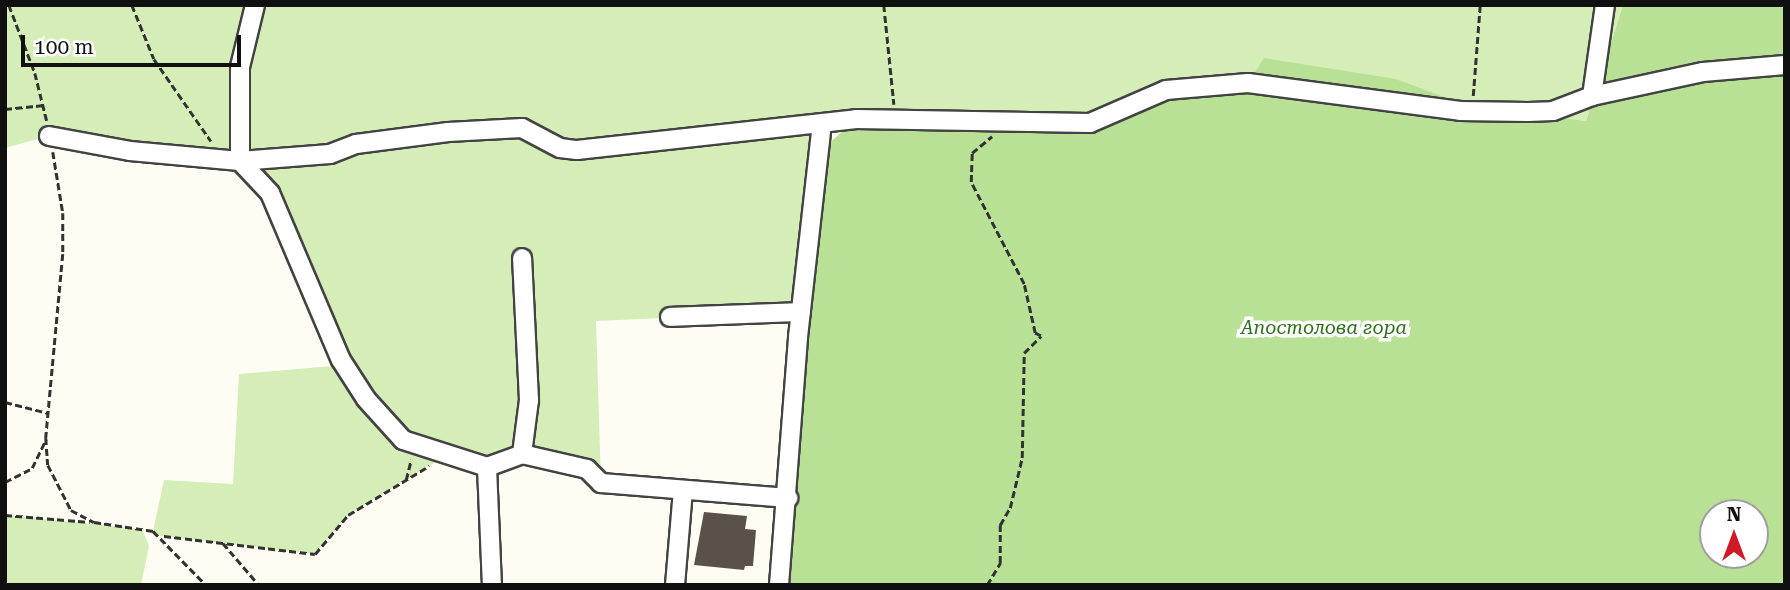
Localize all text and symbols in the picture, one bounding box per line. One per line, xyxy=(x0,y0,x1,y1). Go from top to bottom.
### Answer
scale bar xyxy=(24,21,245,65)
text: 100 m xyxy=(34,35,94,59)
park label: Апостолова гора xyxy=(1241,317,1407,339)
north arrow xyxy=(1699,499,1769,569)
text: N xyxy=(1727,503,1741,526)

